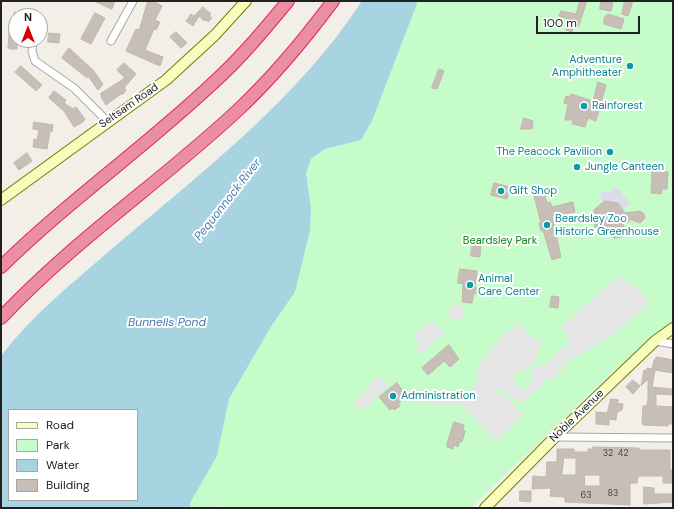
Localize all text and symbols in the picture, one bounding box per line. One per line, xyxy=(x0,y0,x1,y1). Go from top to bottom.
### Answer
north arrow xyxy=(8,8,48,48)
scale bar xyxy=(538,8,642,34)
text: N xyxy=(24,10,32,24)
text: 100 m xyxy=(543,15,577,31)
place label: Adventure Amphitheater xyxy=(552,53,622,79)
marker: Adventure Amphitheater xyxy=(625,61,635,71)
street label: Seltsam Road xyxy=(97,81,161,131)
place label: Rainforest xyxy=(592,99,643,113)
marker: Rainforest xyxy=(579,101,589,111)
place label: The Peacock Pavilion xyxy=(496,145,602,159)
marker: The Peacock Pavilion xyxy=(605,147,615,157)
water label: Pequonnock River xyxy=(192,156,264,244)
place label: Jungle Canteen xyxy=(585,160,664,174)
marker: Jungle Canteen xyxy=(572,162,582,172)
place label: Gift Shop xyxy=(509,184,557,198)
marker: Gift Shop xyxy=(496,186,506,196)
place label: Beardsley Zoo Historic Greenhouse xyxy=(555,212,659,238)
marker: Beardsley Zoo Historic Greenhouse xyxy=(542,220,552,230)
park label: Beardsley Park xyxy=(463,234,537,248)
place label: Animal Care Center xyxy=(478,272,540,298)
marker: Animal Care Center xyxy=(465,280,475,290)
water label: Bunnells Pond xyxy=(128,316,206,330)
street label: Noble Avenue xyxy=(547,387,607,445)
place label: Administration xyxy=(401,389,476,403)
marker: Administration xyxy=(388,391,398,401)
legend xyxy=(8,409,138,501)
text: Road xyxy=(46,417,74,433)
text: Park xyxy=(46,437,70,453)
house number: 32 xyxy=(603,449,613,459)
house number: 42 xyxy=(618,449,628,459)
text: Water xyxy=(46,457,79,473)
text: Building xyxy=(46,477,90,493)
house number: 83 xyxy=(608,489,618,499)
house number: 63 xyxy=(581,491,591,501)

